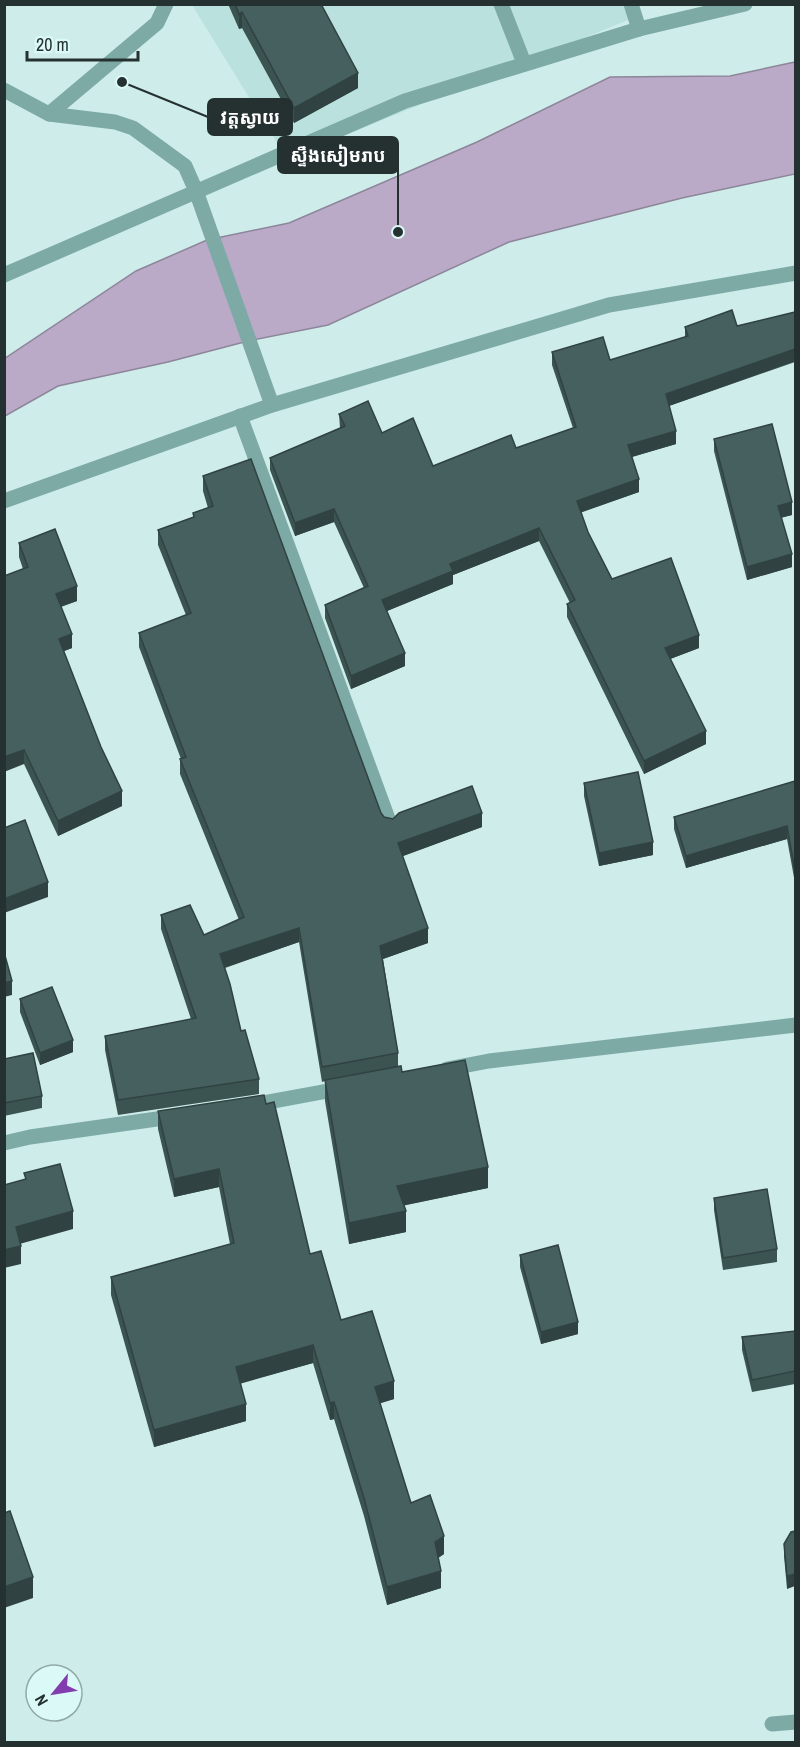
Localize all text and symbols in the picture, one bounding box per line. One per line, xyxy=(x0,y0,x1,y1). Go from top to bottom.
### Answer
scale bar xyxy=(27,24,138,62)
text: 20 m xyxy=(36,32,69,57)
callout: វត្តស្វាយ xyxy=(208,99,292,135)
text: វត្តស្វាយ xyxy=(220,105,280,130)
callout: ស្ទឹងសៀមរាប xyxy=(278,137,398,173)
text: ស្ទឹងសៀមរាប xyxy=(290,143,386,168)
north arrow xyxy=(24,1663,84,1723)
text: N xyxy=(29,1691,53,1710)

